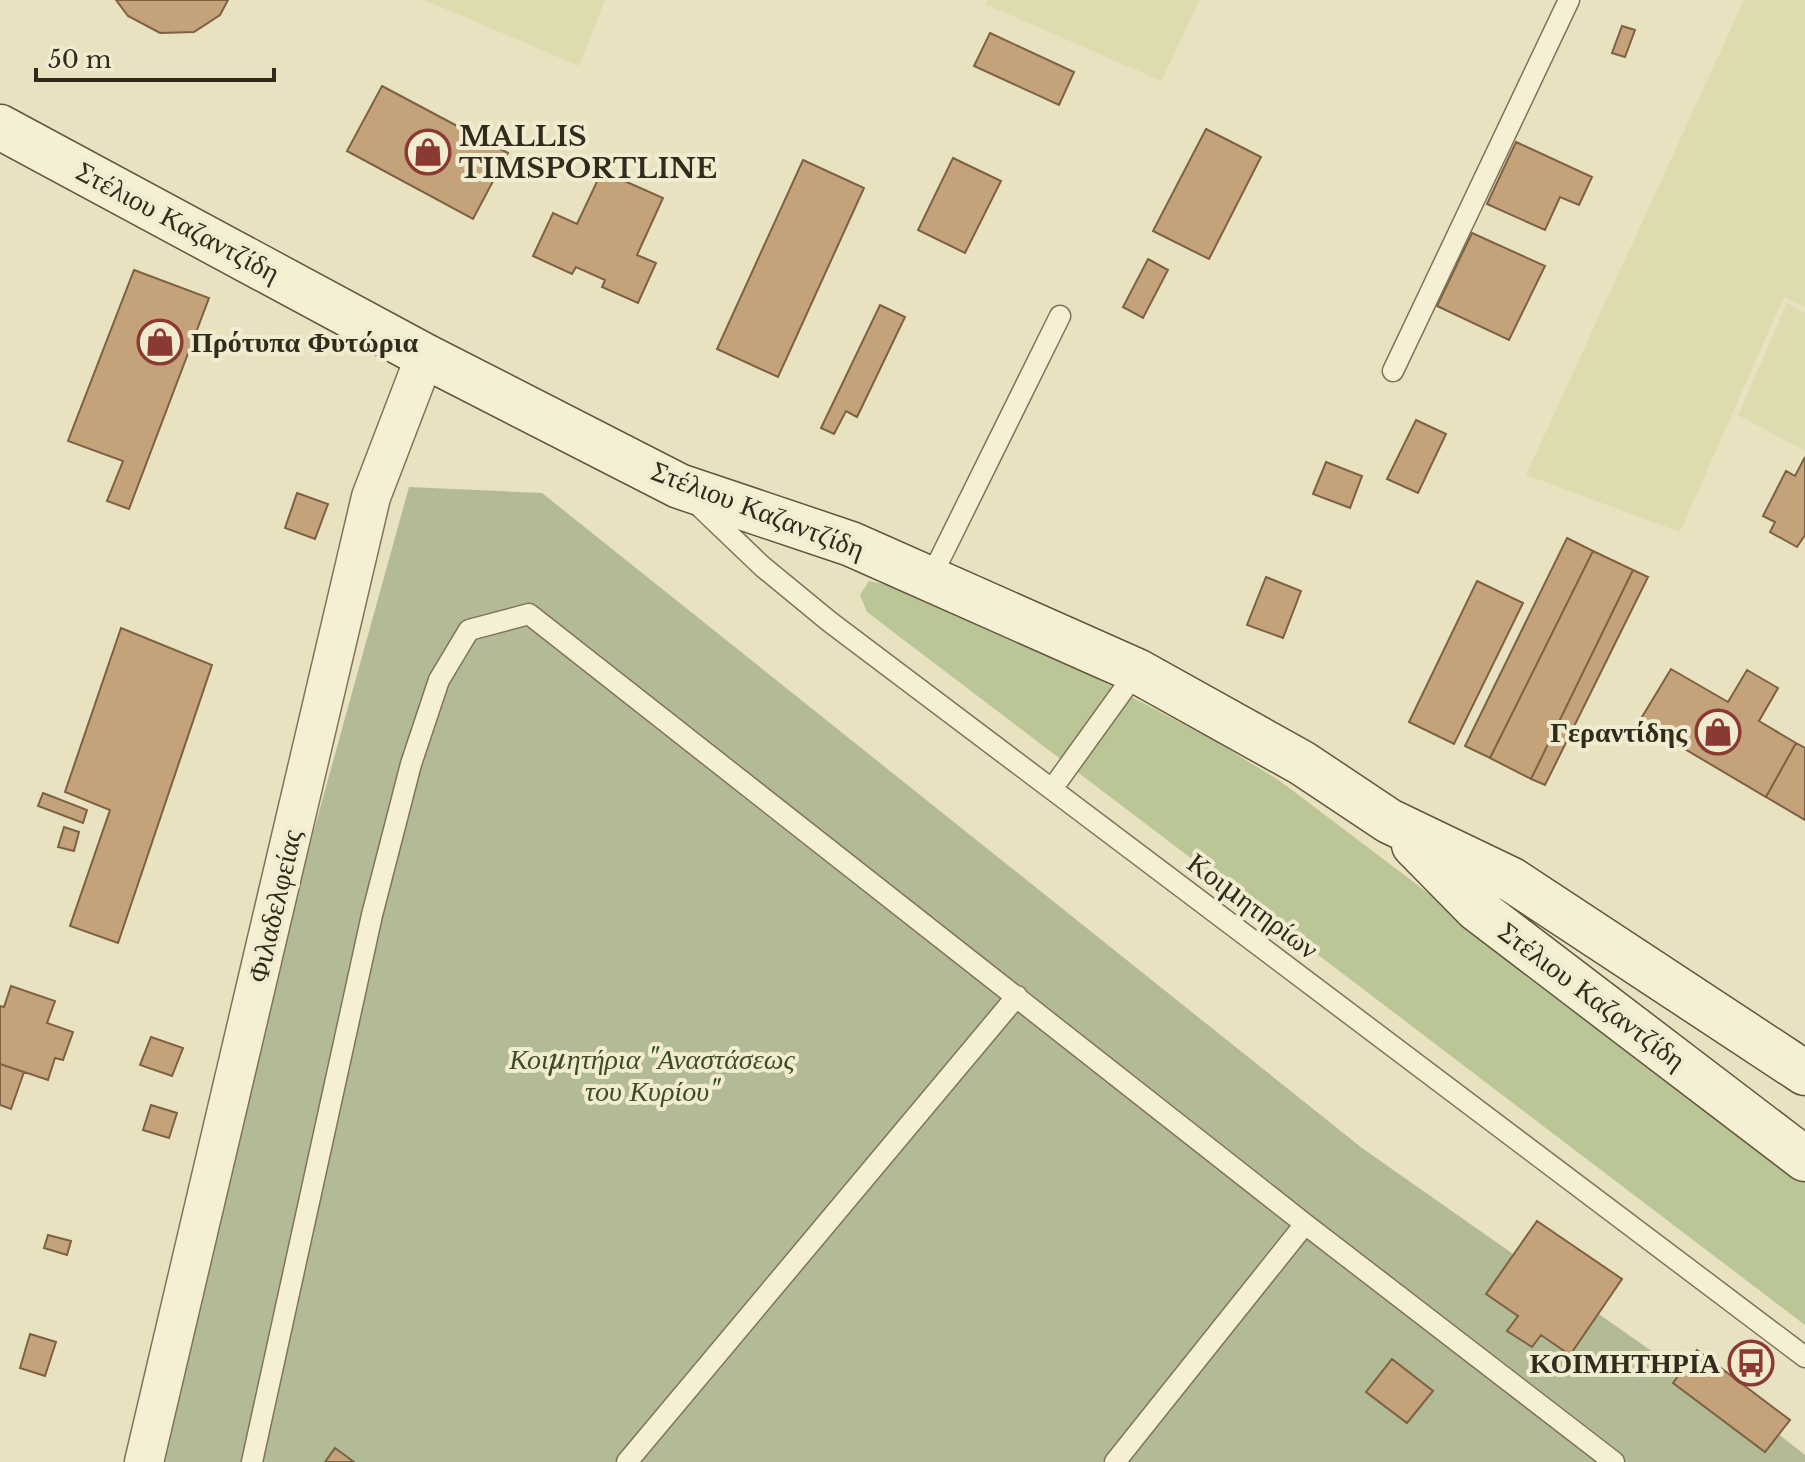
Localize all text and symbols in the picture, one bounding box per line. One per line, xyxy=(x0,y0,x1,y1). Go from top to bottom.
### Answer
scale bar xyxy=(36,32,274,82)
text: 50 m xyxy=(48,45,112,74)
place label: MALLIS TIMSPORTLINE xyxy=(459,119,717,186)
shop icon: MALLIS TIMSPORTLINE xyxy=(404,128,452,176)
street label: Στέλιου Καζαντζίδη xyxy=(70,154,286,290)
shop icon: Πρότυπα Φυτώρια xyxy=(136,318,184,366)
place label: Πρότυπα Φυτώρια xyxy=(191,325,418,360)
street label: Στέλιου Καζαντζίδη xyxy=(646,453,870,567)
shop icon: Γεραντίδης xyxy=(1694,708,1742,756)
place label: Γεραντίδης xyxy=(1550,715,1688,750)
street label: Φιλαδελφείας xyxy=(240,826,310,986)
street label: Κοιμητηρίων xyxy=(1181,845,1325,967)
street label: Στέλιου Καζαντζίδη xyxy=(1491,914,1693,1078)
park label: Κοιμητήρια "Αναστάσεως του Κυρίου" xyxy=(508,1042,795,1109)
bus stop icon: ΚΟΙΜΗΤΗΡΙΑ xyxy=(1727,1339,1775,1387)
place label: ΚΟΙΜΗΤΗΡΙΑ xyxy=(1530,1346,1721,1381)

